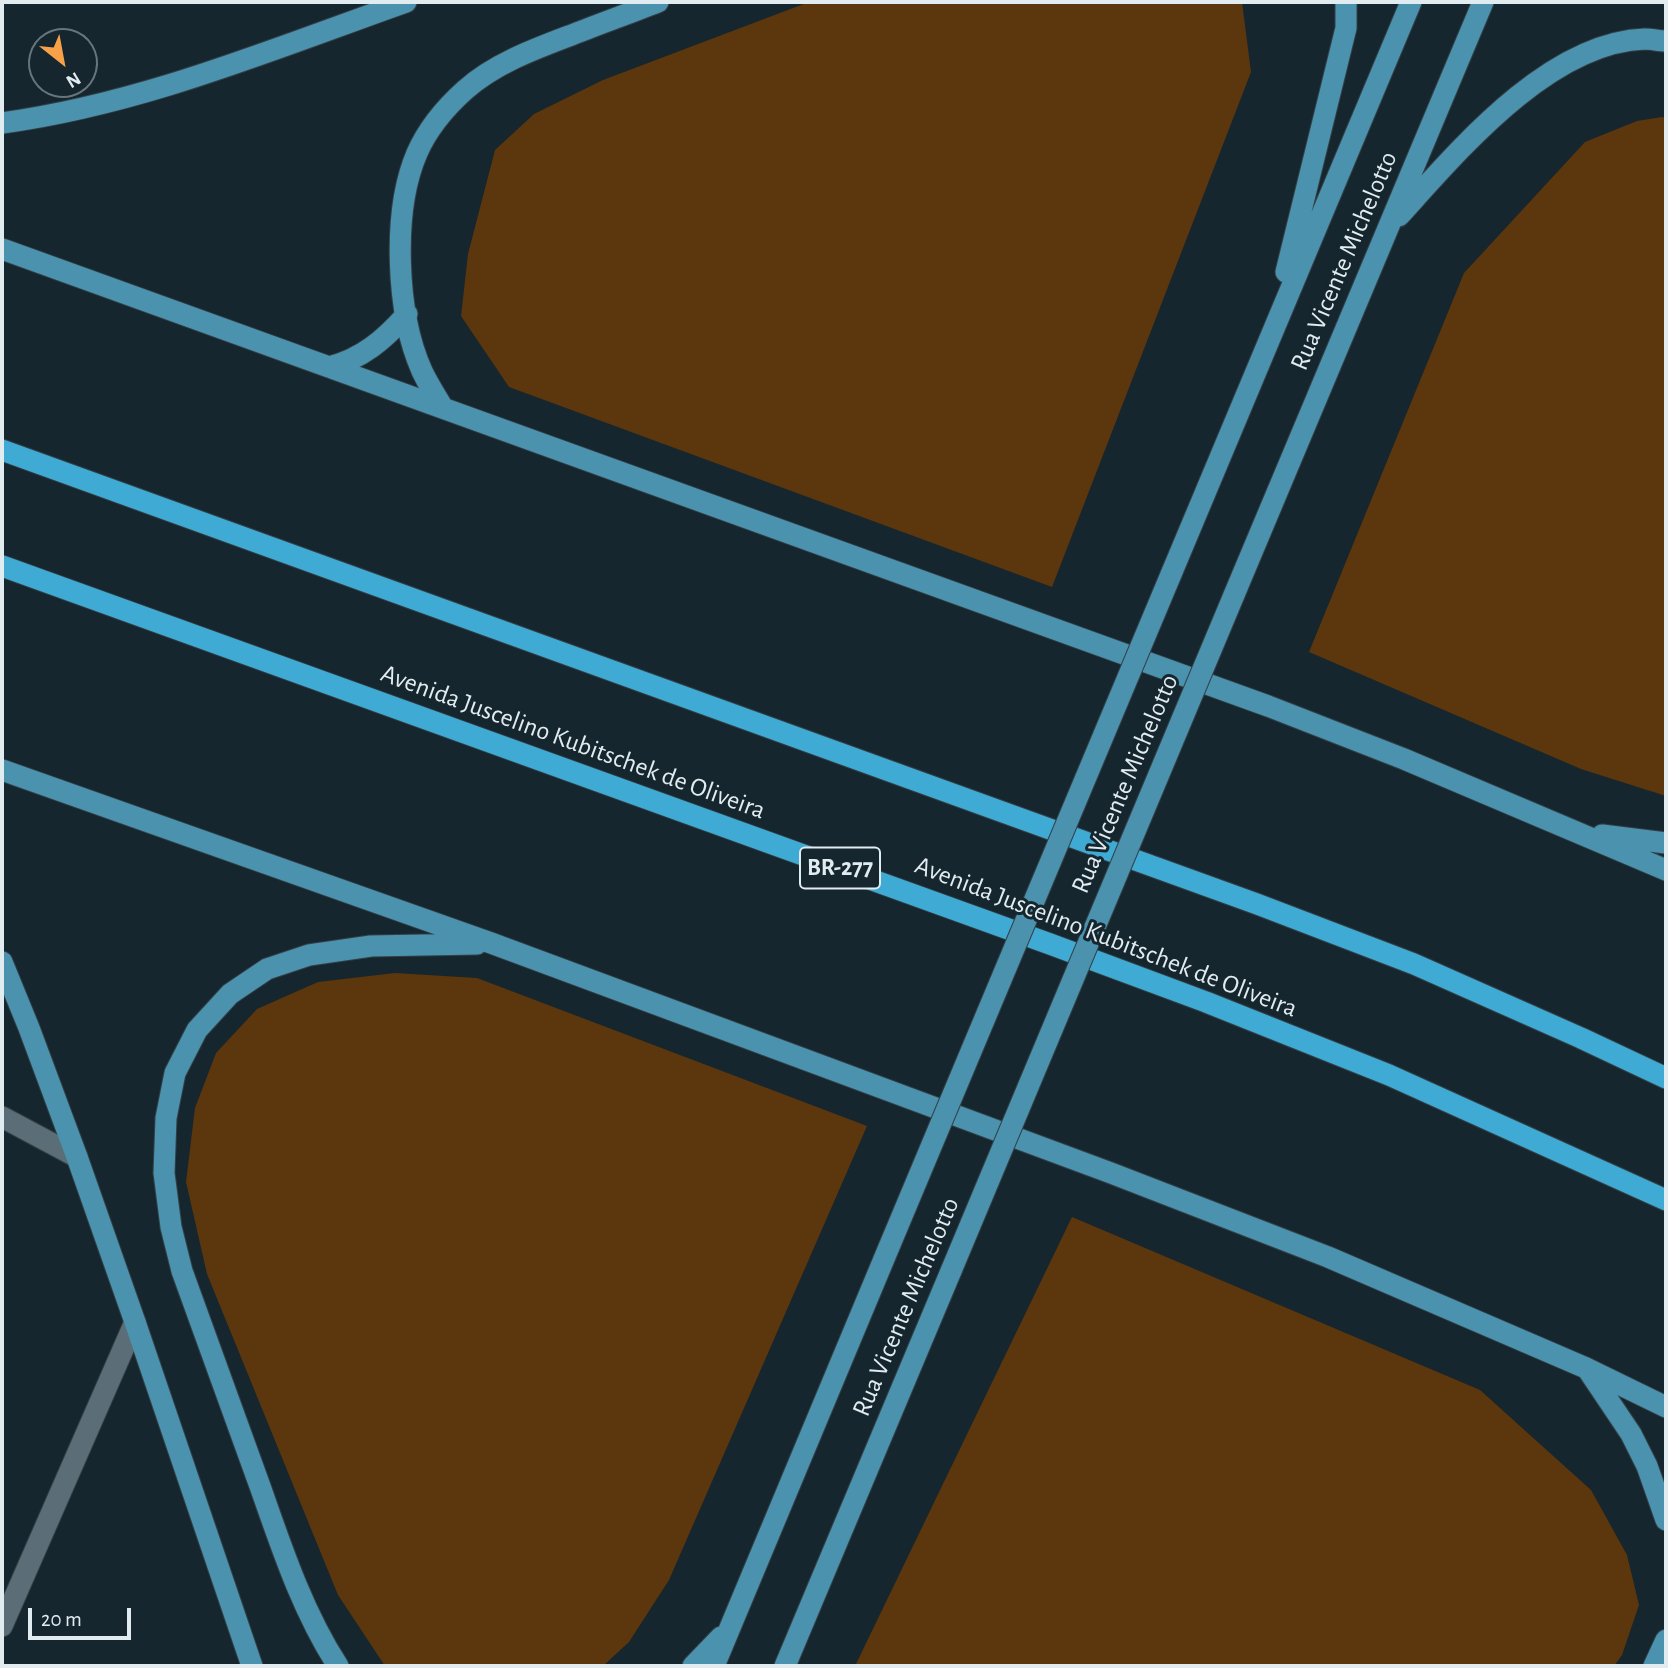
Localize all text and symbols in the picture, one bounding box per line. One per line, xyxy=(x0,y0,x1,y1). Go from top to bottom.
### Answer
north arrow xyxy=(28,28,98,98)
text: N xyxy=(62,68,84,91)
street label: Rua Vicente Michelotto xyxy=(1284,147,1404,375)
street label: Avenida Juscelino Kubitschek de Oliveira xyxy=(377,658,769,826)
street label: Rua Vicente Michelotto xyxy=(1065,670,1185,898)
road number: BR-277 xyxy=(800,848,880,888)
street label: Avenida Juscelino Kubitschek de Oliveira xyxy=(911,850,1301,1024)
street label: Rua Vicente Michelotto xyxy=(846,1193,966,1421)
scale bar xyxy=(32,1594,135,1638)
text: 20 m xyxy=(41,1609,82,1630)

